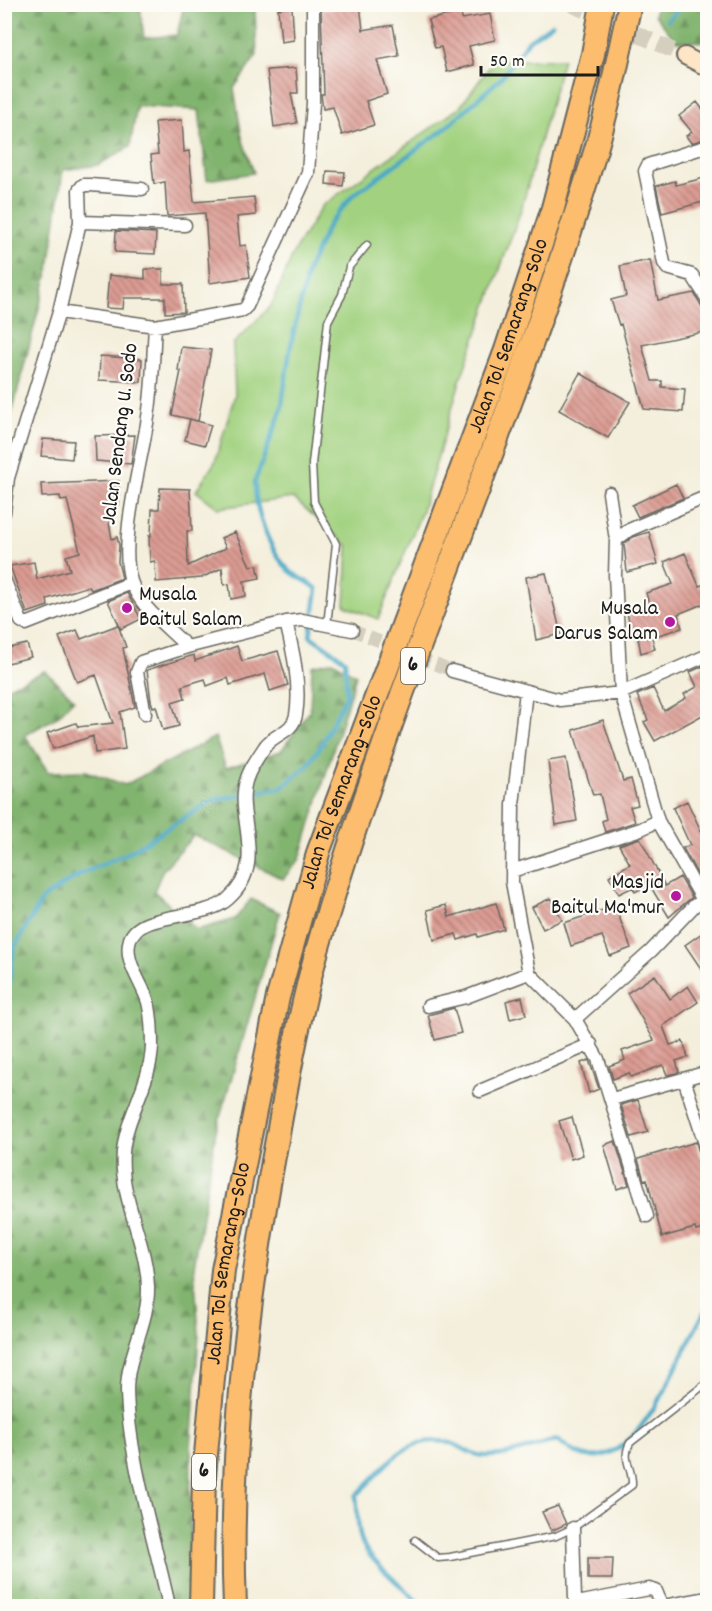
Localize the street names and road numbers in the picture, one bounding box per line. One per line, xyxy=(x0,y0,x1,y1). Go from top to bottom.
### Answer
street label: Jalan Tol Semarang–Solo xyxy=(461,235,557,438)
street label: Jalan Sendang U. Sodo xyxy=(94,341,148,527)
road number: 6 xyxy=(401,648,425,684)
street label: Jalan Tol Semarang–Solo xyxy=(293,691,391,893)
street label: Jalan Tol Semarang–Solo xyxy=(199,1160,260,1366)
road number: 6 xyxy=(192,1454,216,1490)

